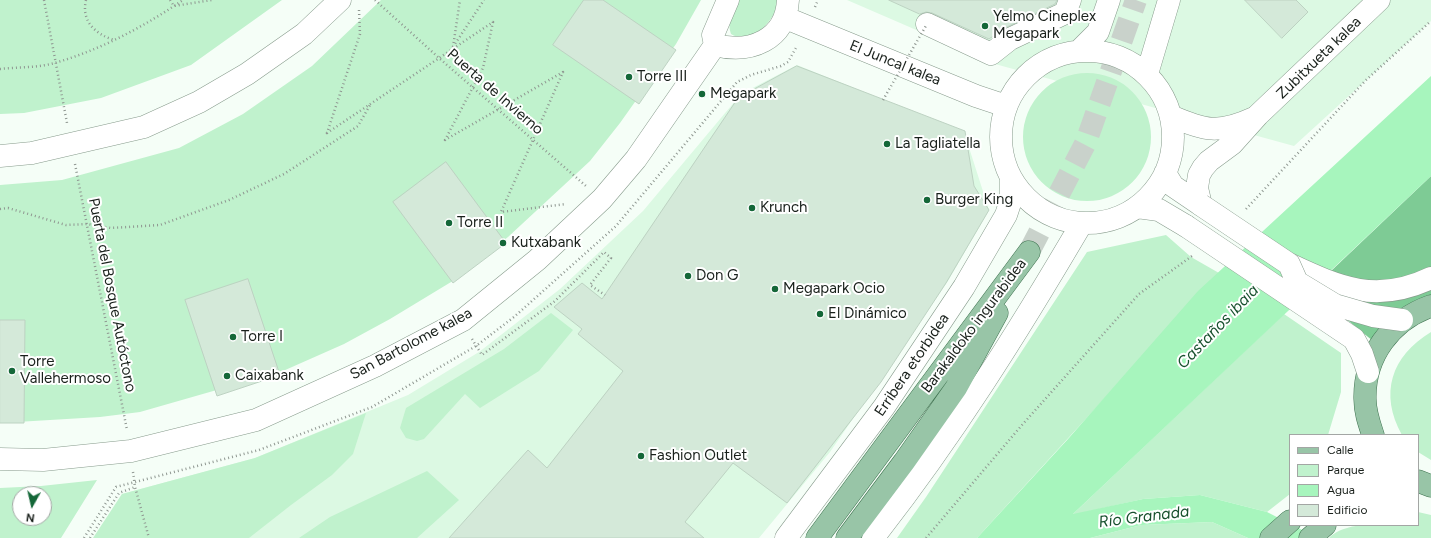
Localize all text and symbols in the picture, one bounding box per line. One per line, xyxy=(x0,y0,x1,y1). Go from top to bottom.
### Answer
place label: Yelmo Cineplex Megapark xyxy=(993,8,1096,43)
street label: Zubitxueta kalea xyxy=(1273,13,1365,103)
marker: Yelmo Cineplex Megapark xyxy=(980,21,990,31)
street label: El Juncal kalea xyxy=(847,36,943,90)
street label: Puerta de Invierno xyxy=(443,45,547,139)
place label: Torre III xyxy=(637,68,687,86)
marker: Torre III xyxy=(624,72,634,82)
place label: Megapark xyxy=(710,85,776,103)
marker: Megapark xyxy=(697,89,707,99)
place label: La Tagliatella xyxy=(895,135,980,153)
marker: La Tagliatella xyxy=(882,139,892,149)
place label: Burger King xyxy=(935,191,1013,209)
marker: Burger King xyxy=(922,195,932,205)
street label: Puerta del Bosque Autóctono xyxy=(84,196,140,394)
place label: Krunch xyxy=(760,199,807,217)
marker: Krunch xyxy=(747,203,757,213)
place label: Torre II xyxy=(457,214,503,232)
marker: Torre II xyxy=(444,218,454,228)
place label: Kutxabank xyxy=(511,234,581,252)
marker: Kutxabank xyxy=(498,238,508,248)
street label: Barakaldoko ingurabidea xyxy=(918,255,1030,397)
place label: Don G xyxy=(696,267,738,285)
marker: Don G xyxy=(683,271,693,281)
place label: Megapark Ocio xyxy=(783,280,885,298)
water label: Castaños ibaia xyxy=(1173,281,1263,373)
marker: Megapark Ocio xyxy=(770,284,780,294)
street label: San Bartolome kalea xyxy=(347,304,475,384)
place label: El Dinámico xyxy=(828,305,907,323)
marker: El Dinámico xyxy=(815,309,825,319)
street label: Erribera etorbidea xyxy=(871,310,953,420)
place label: Torre I xyxy=(241,328,283,346)
marker: Torre I xyxy=(228,332,238,342)
place label: Torre Vallehermoso xyxy=(20,353,111,388)
marker: Torre Vallehermoso xyxy=(7,366,17,376)
place label: Caixabank xyxy=(235,367,304,385)
marker: Caixabank xyxy=(222,371,232,381)
legend xyxy=(1289,434,1419,526)
text: Calle xyxy=(1327,443,1354,457)
place label: Fashion Outlet xyxy=(649,447,747,465)
marker: Fashion Outlet xyxy=(636,451,646,461)
text: Parque xyxy=(1327,463,1364,477)
text: Agua xyxy=(1327,483,1355,497)
north arrow xyxy=(12,486,52,526)
water label: Río Granada xyxy=(1098,502,1190,532)
text: Edificio xyxy=(1327,503,1367,517)
text: N xyxy=(25,510,36,524)

